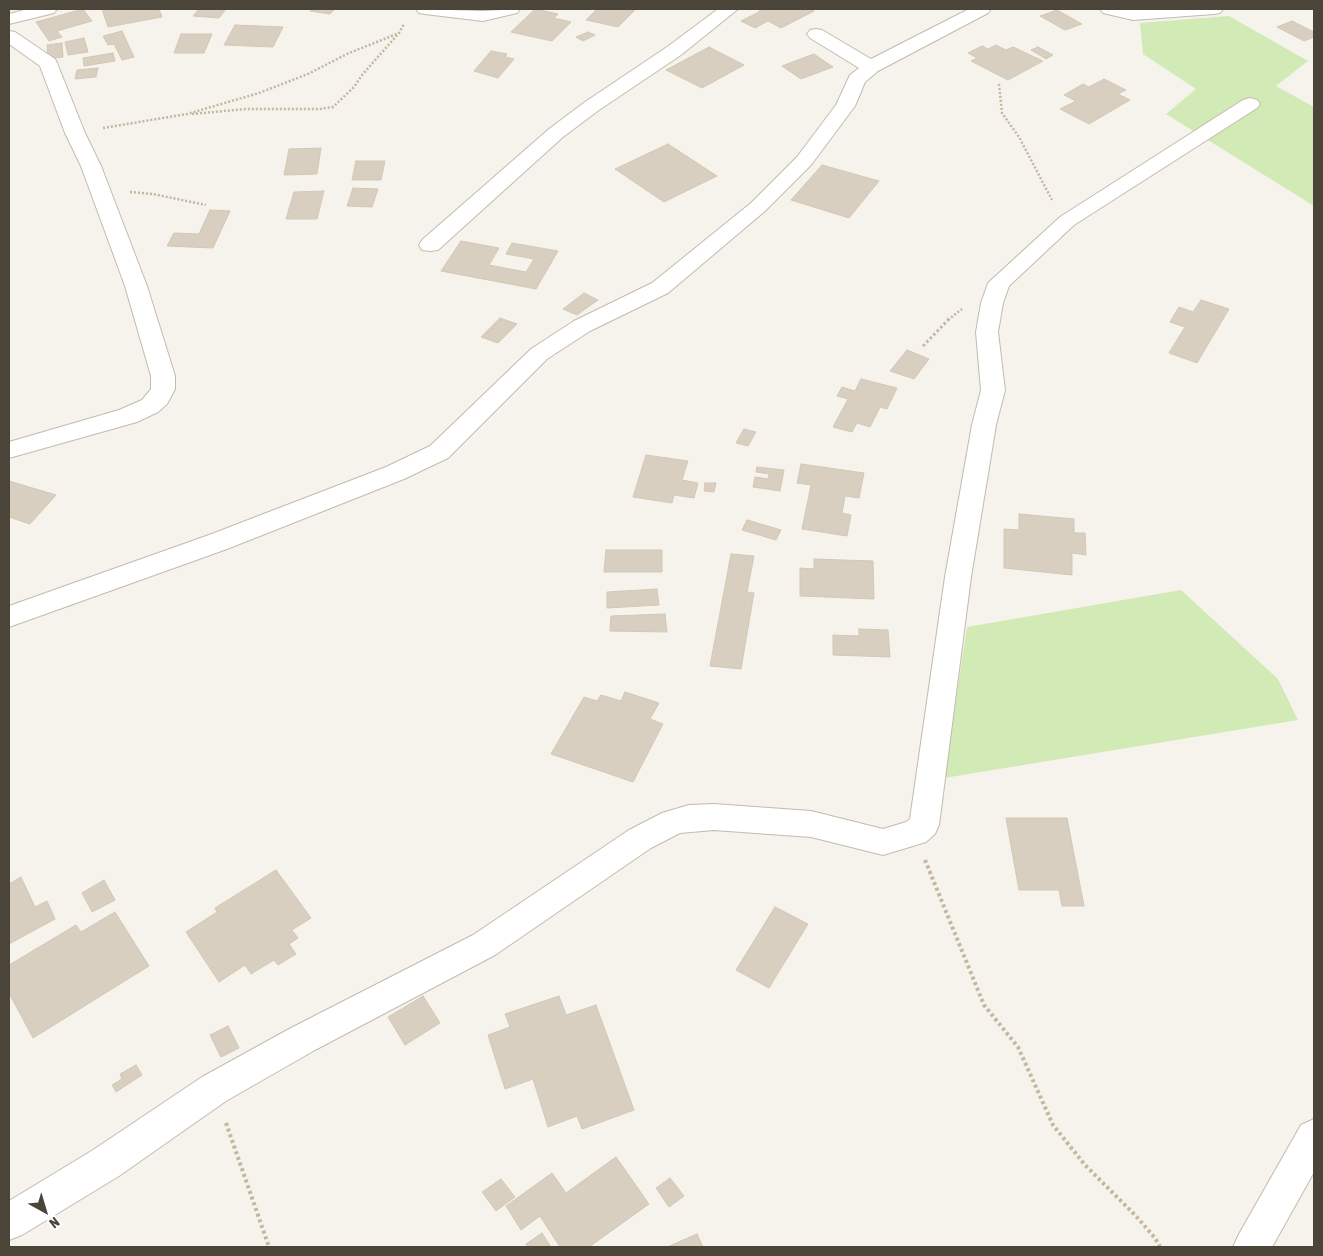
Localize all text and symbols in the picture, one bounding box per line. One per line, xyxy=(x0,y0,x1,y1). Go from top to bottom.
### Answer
north arrow xyxy=(20,1186,70,1236)
text: N xyxy=(46,1214,63,1231)

